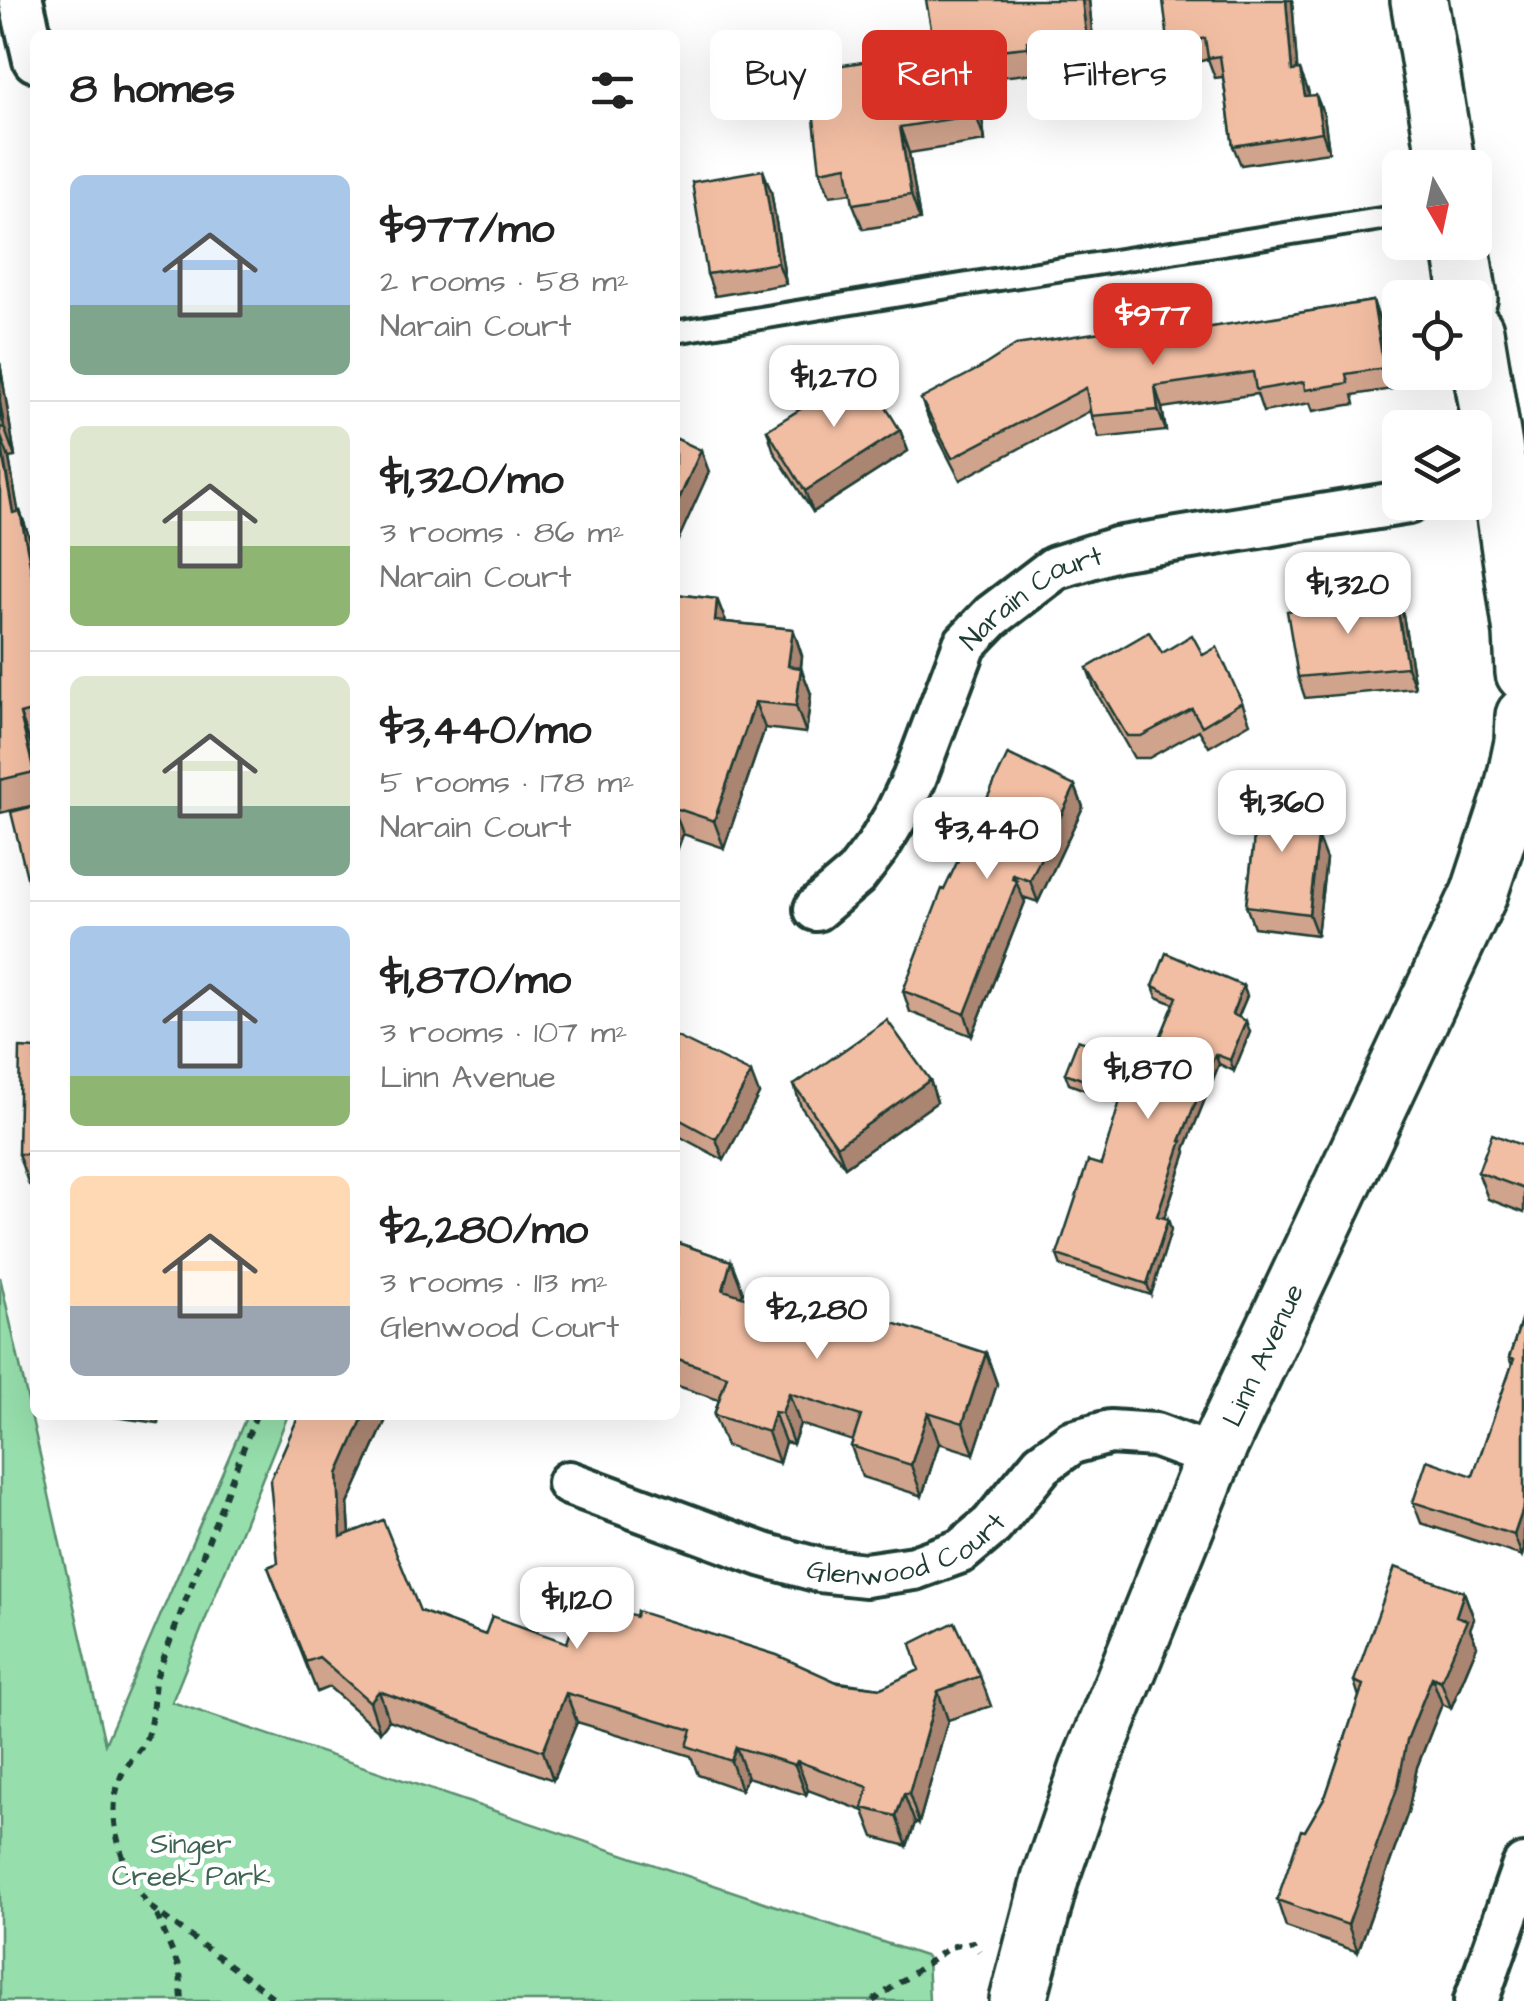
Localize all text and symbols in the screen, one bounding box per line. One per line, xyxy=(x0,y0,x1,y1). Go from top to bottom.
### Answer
chip: Buy xyxy=(710,30,842,120)
chip: Rent xyxy=(862,30,1007,120)
chip: Filters xyxy=(1027,30,1202,120)
text: 8 homes xyxy=(70,61,235,119)
icon: filters xyxy=(585,63,640,118)
north arrow xyxy=(1382,150,1492,260)
map controls xyxy=(1382,150,1492,520)
text: $977/mo xyxy=(380,201,554,259)
icon: home xyxy=(150,215,270,335)
text: 2 rooms · 58 m² xyxy=(380,259,629,304)
button: locate xyxy=(1382,280,1492,390)
pin: $977 xyxy=(1094,283,1212,368)
text: $977 xyxy=(1115,293,1191,338)
text: Narain Court xyxy=(380,304,571,349)
pin: $1,270 xyxy=(753,345,915,430)
text: $1,270 xyxy=(791,355,877,400)
button: layers xyxy=(1382,410,1492,520)
text: $1,320/mo xyxy=(380,452,564,510)
icon: home xyxy=(150,466,270,586)
text: 3 rooms · 86 m² xyxy=(380,510,624,555)
street label: Narain Court xyxy=(951,536,1108,659)
pin: $1,320 xyxy=(1267,552,1429,637)
text: Narain Court xyxy=(380,555,571,600)
text: $1,320 xyxy=(1307,562,1389,607)
text: $3,440/mo xyxy=(380,702,591,760)
icon: home xyxy=(150,716,270,836)
text: 5 rooms · 178 m² xyxy=(380,760,634,805)
pin: $1,360 xyxy=(1201,770,1363,855)
text: $1,360 xyxy=(1240,780,1324,825)
pin: $3,440 xyxy=(906,797,1068,882)
text: Narain Court xyxy=(380,805,571,850)
text: $3,440 xyxy=(935,807,1039,852)
text: $1,870/mo xyxy=(380,952,571,1010)
icon: home xyxy=(150,966,270,1086)
text: 3 rooms · 107 m² xyxy=(380,1010,628,1055)
pin: $1,870 xyxy=(1067,1037,1229,1122)
text: $1,870 xyxy=(1104,1047,1192,1092)
text: Linn Avenue xyxy=(380,1055,556,1100)
text: $2,280/mo xyxy=(380,1202,588,1260)
icon: home xyxy=(150,1216,270,1336)
text: 3 rooms · 113 m² xyxy=(380,1260,608,1305)
pin: $2,280 xyxy=(736,1277,898,1362)
street label: Linn Avenue xyxy=(1213,1277,1314,1433)
text: $2,280 xyxy=(766,1287,868,1332)
text: Glenwood Court xyxy=(380,1305,619,1350)
street label: Glenwood Court xyxy=(802,1504,1016,1596)
pin: $1,120 xyxy=(496,1567,658,1652)
text: $1,120 xyxy=(542,1577,612,1622)
park label: Singer Creek Park xyxy=(112,1825,270,1896)

